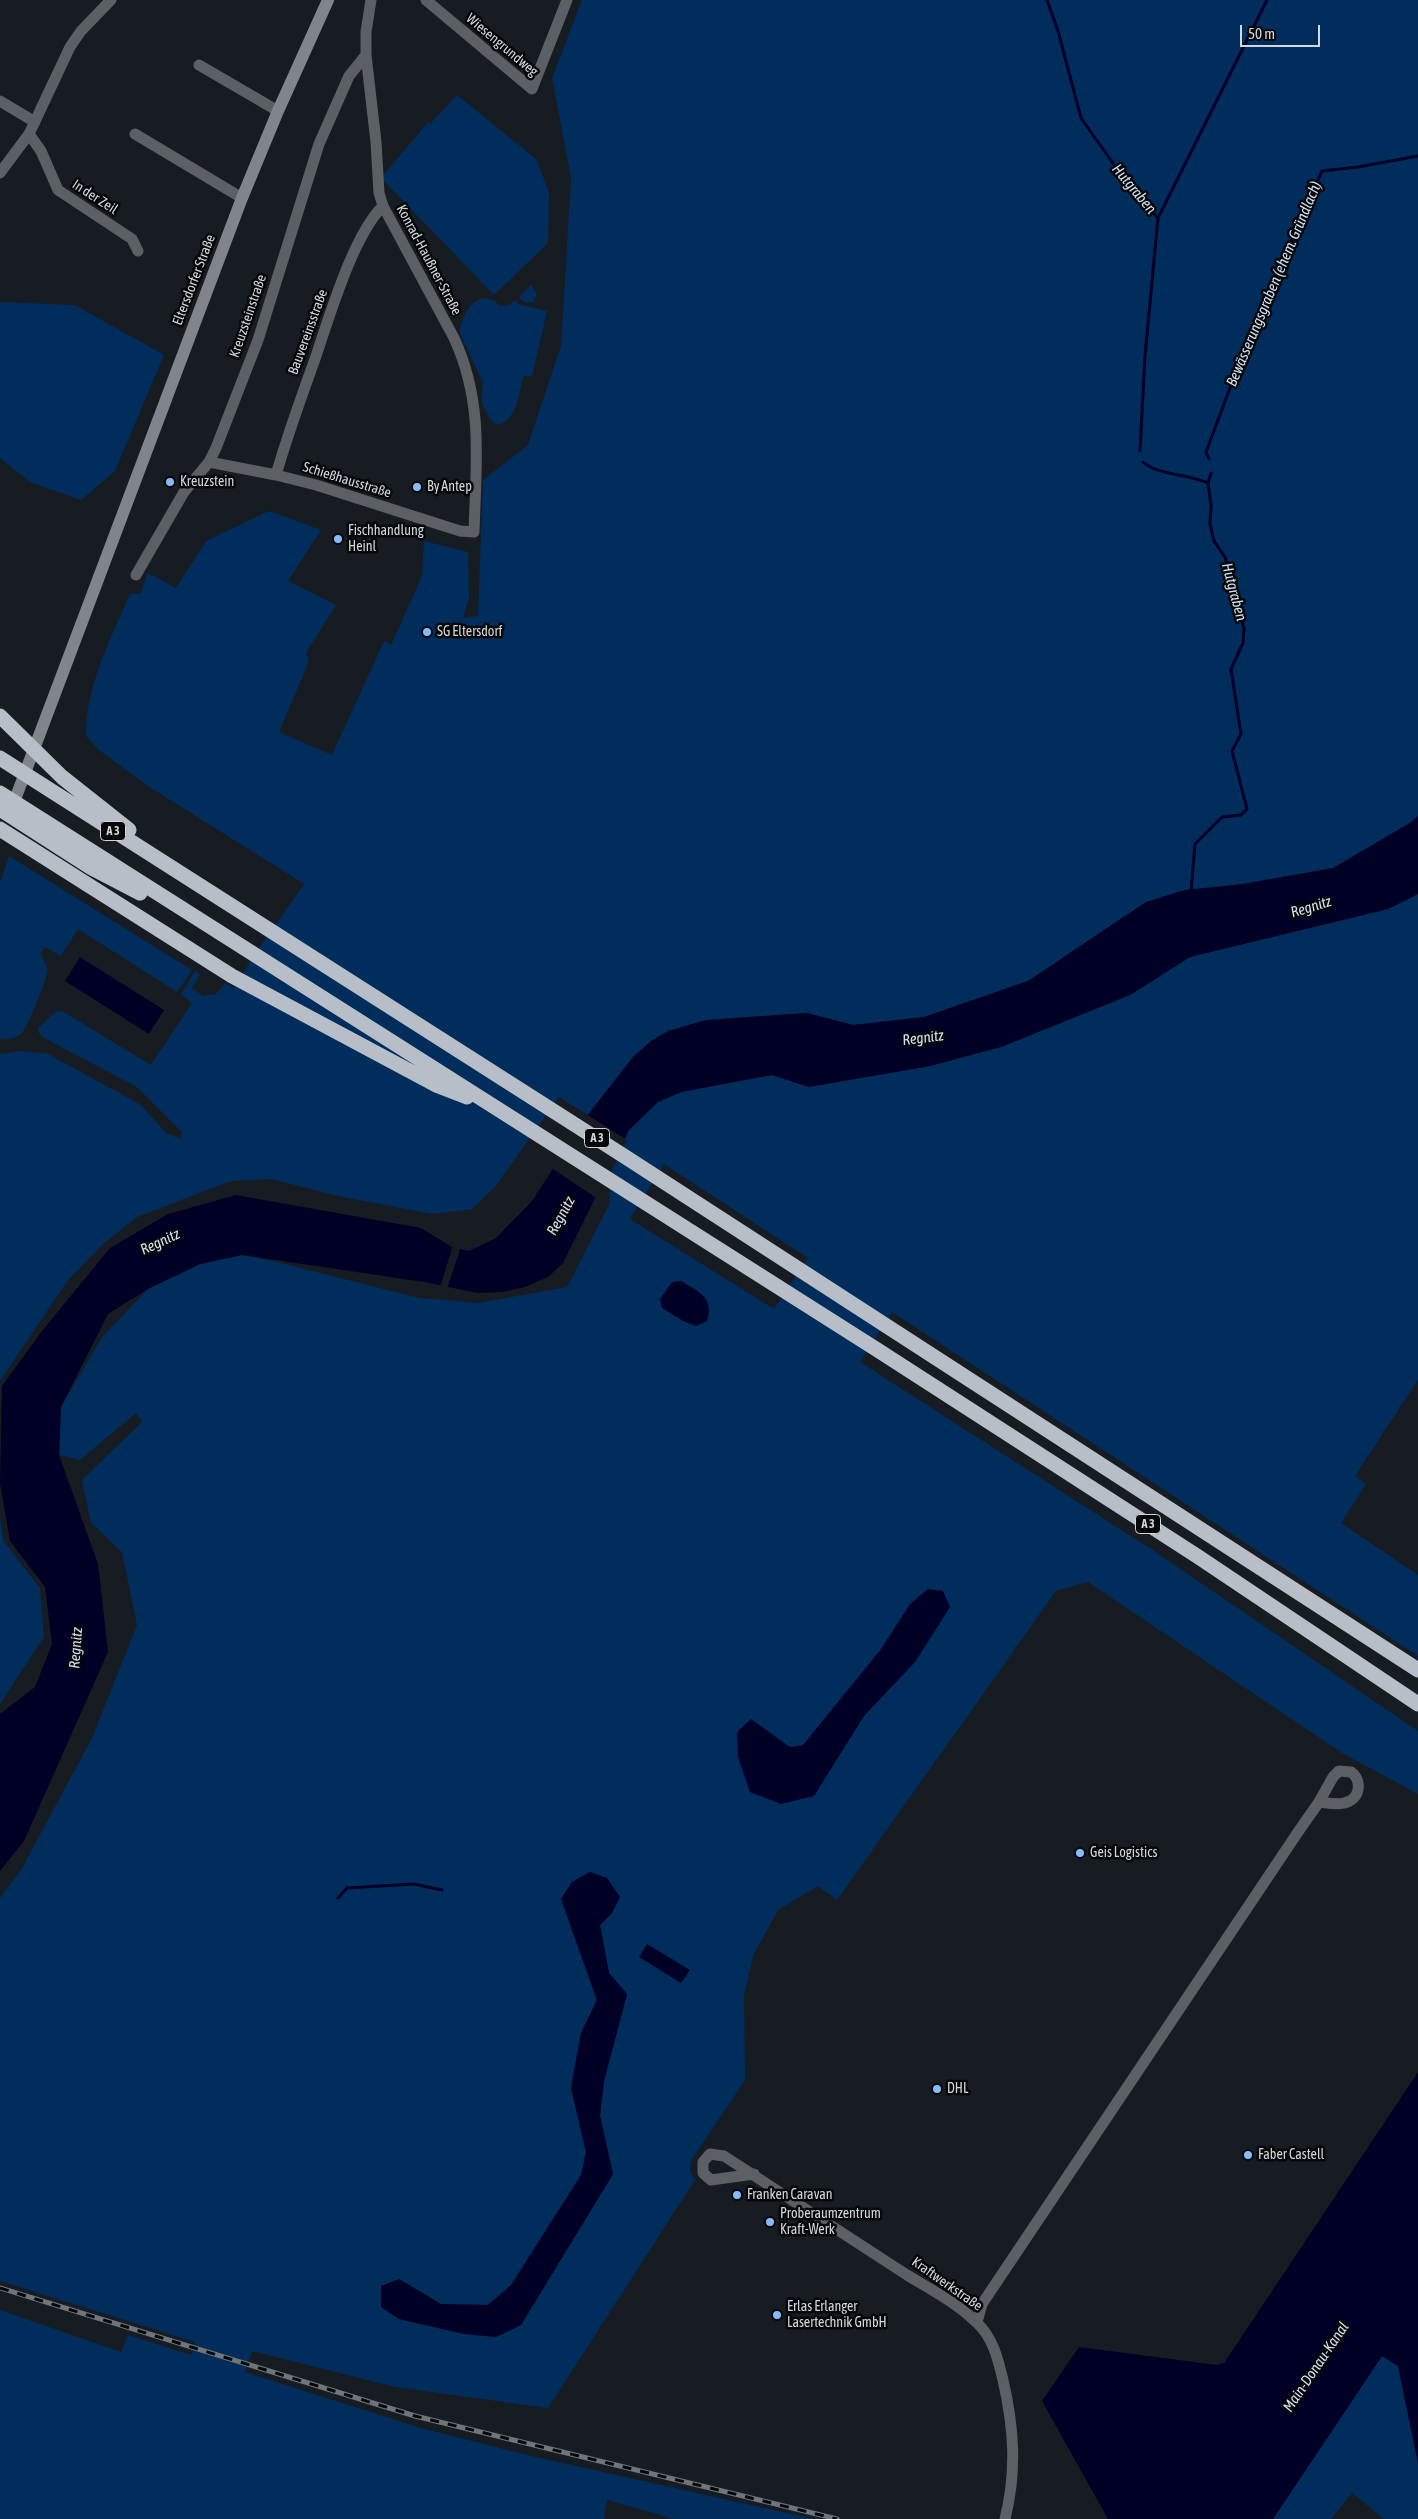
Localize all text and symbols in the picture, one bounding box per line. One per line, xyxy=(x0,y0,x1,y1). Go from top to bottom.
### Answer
street label: Wiesengrundweg xyxy=(463,10,541,80)
scale bar xyxy=(1243,15,1323,47)
text: 50 m xyxy=(1248,25,1275,42)
water label: Hutgraben xyxy=(1108,160,1160,218)
street label: In der Zeil xyxy=(69,176,121,218)
water label: Bewässerungsgraben (ehem. Gründlach) xyxy=(1223,179,1325,389)
street label: Konrad-Haußner-Straße xyxy=(393,202,465,318)
street label: Eltersdorfer Straße xyxy=(169,232,219,328)
street label: Kreuzsteinstraße xyxy=(226,272,270,360)
street label: Bauvereinsstraße xyxy=(285,287,331,377)
street label: Schießhausstraße xyxy=(301,459,393,501)
place label: Kreuzstein xyxy=(180,474,234,490)
marker: Kreuzstein xyxy=(164,476,176,488)
place label: By Antep xyxy=(427,479,472,495)
marker: By Antep xyxy=(411,481,423,493)
place label: Fischhandlung Heinl xyxy=(348,523,424,556)
marker: Fischhandlung Heinl xyxy=(332,533,344,545)
water label: Hutgraben xyxy=(1218,561,1250,623)
place label: SG Eltersdorf xyxy=(437,624,502,640)
marker: SG Eltersdorf xyxy=(421,626,433,638)
road number: A 3 xyxy=(100,821,126,840)
water label: Regnitz xyxy=(1289,892,1333,922)
water label: Regnitz xyxy=(901,1027,945,1049)
road number: A 3 xyxy=(584,1128,610,1148)
water label: Regnitz xyxy=(543,1193,579,1239)
water label: Regnitz xyxy=(137,1225,183,1259)
road number: A 3 xyxy=(1136,1515,1160,1534)
water label: Regnitz xyxy=(66,1627,86,1669)
place label: Geis Logistics xyxy=(1090,1845,1157,1861)
marker: Geis Logistics xyxy=(1074,1847,1086,1859)
place label: DHL xyxy=(947,2081,968,2097)
marker: DHL xyxy=(931,2083,943,2095)
place label: Faber Castell xyxy=(1258,2147,1324,2163)
marker: Faber Castell xyxy=(1242,2149,1254,2161)
place label: Franken Caravan xyxy=(747,2187,833,2203)
marker: Franken Caravan xyxy=(731,2189,743,2201)
place label: Proberaumzentrum Kraft-Werk xyxy=(780,2206,881,2238)
marker: Proberaumzentrum Kraft-Werk xyxy=(764,2216,776,2228)
street label: Kraftwerkstraße xyxy=(908,2254,986,2314)
place label: Erlas Erlanger Lasertechnik GmbH xyxy=(787,2299,887,2332)
marker: Erlas Erlanger Lasertechnik GmbH xyxy=(771,2309,783,2321)
water label: Main-Donau-Kanal xyxy=(1279,2319,1353,2415)

